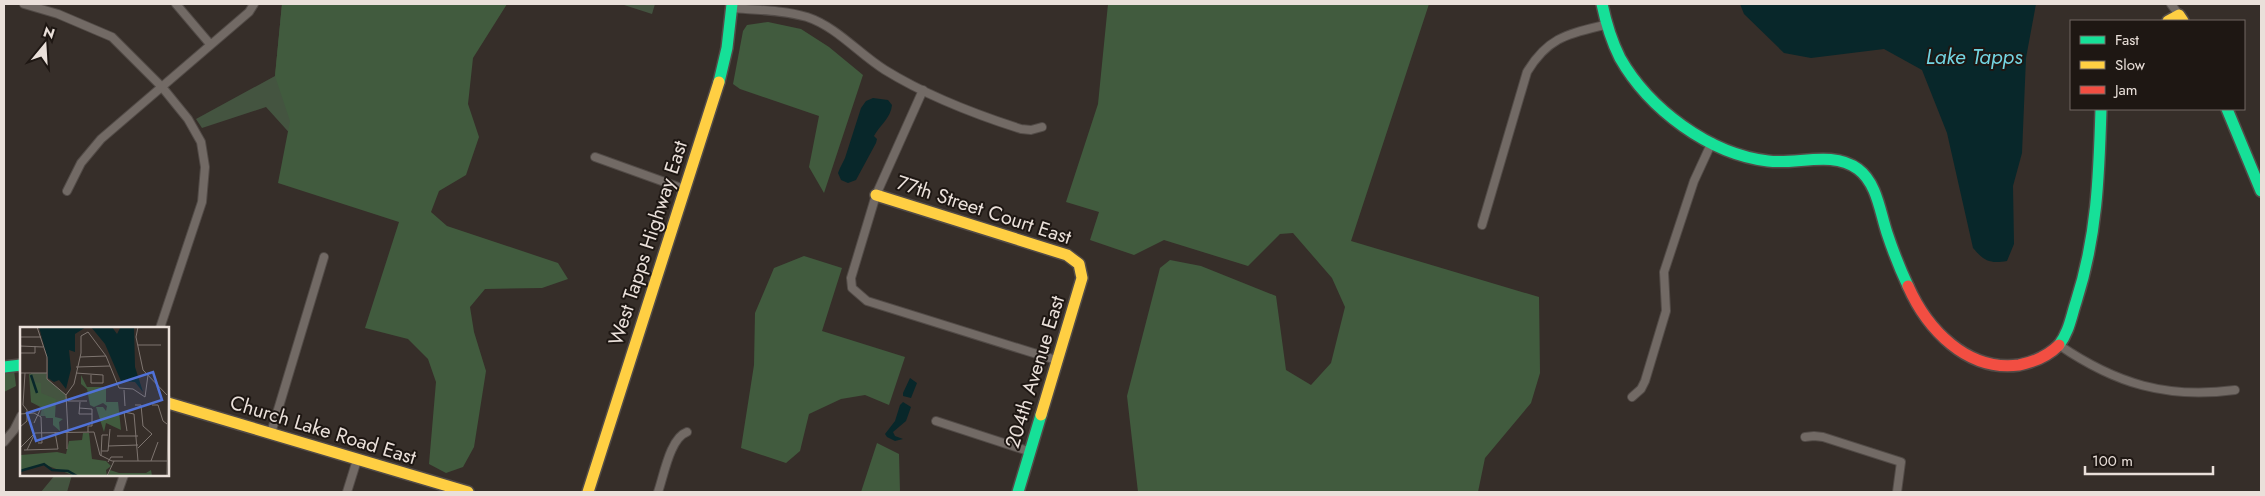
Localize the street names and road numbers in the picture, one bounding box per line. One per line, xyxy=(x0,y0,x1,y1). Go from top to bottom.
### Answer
street label: West Tapps Highway East xyxy=(601,137,695,349)
street label: 77th Street Court East xyxy=(893,168,1075,252)
street label: 204th Avenue East xyxy=(998,292,1072,452)
street label: Church Lake Road East xyxy=(226,388,420,472)

